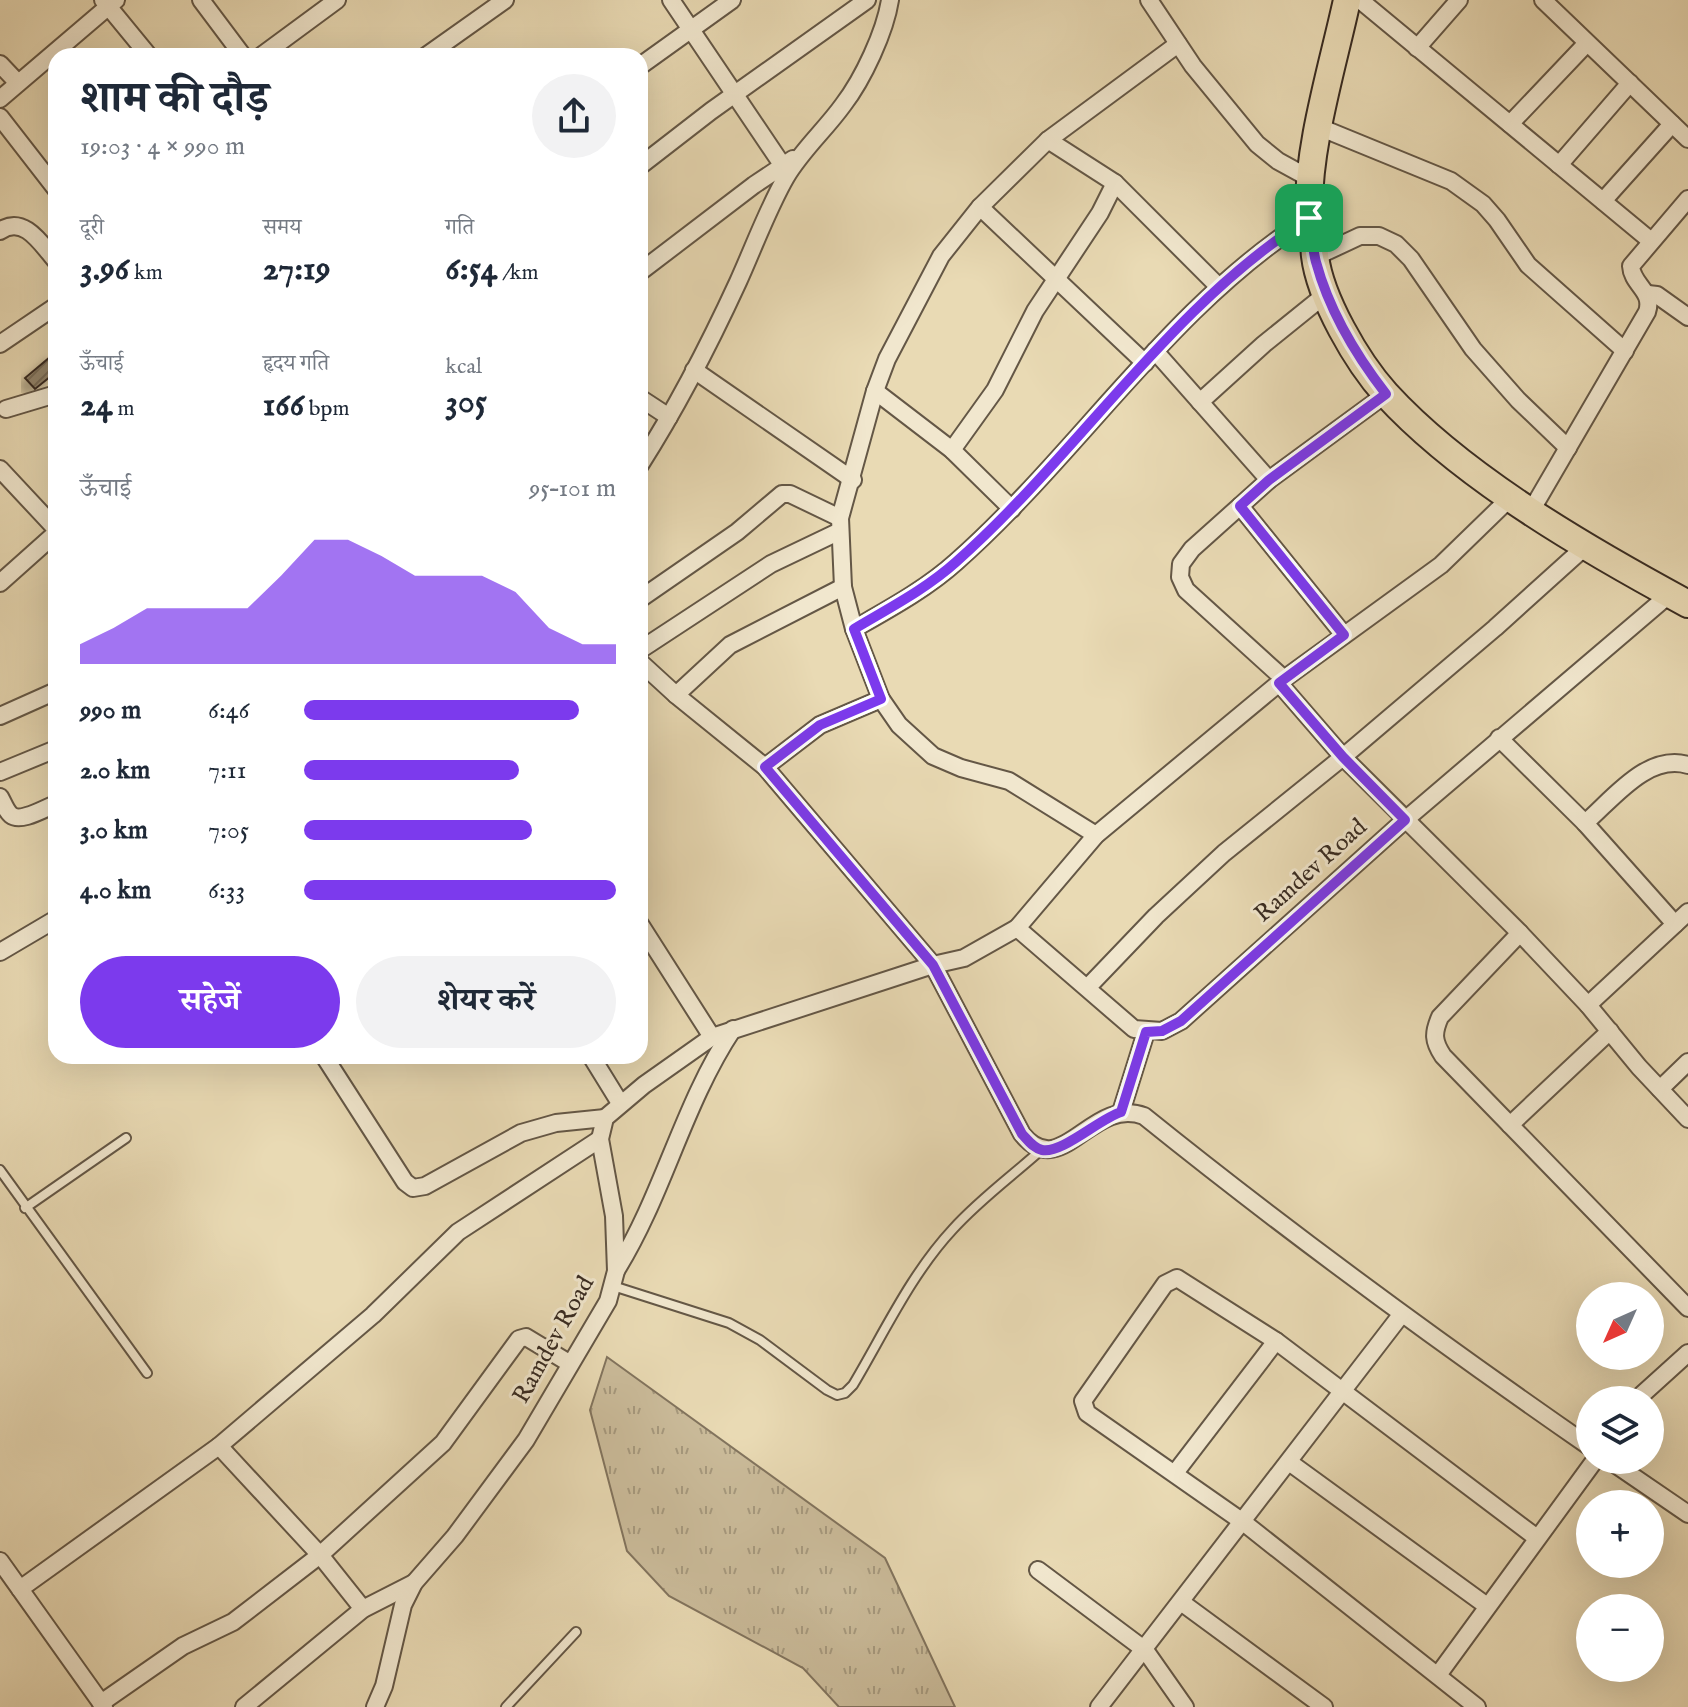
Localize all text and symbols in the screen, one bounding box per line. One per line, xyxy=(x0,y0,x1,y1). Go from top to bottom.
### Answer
text: शाम की दौड़ xyxy=(80,72,269,128)
button: share xyxy=(532,74,616,158)
text: 19:03 · 4 × 990 m xyxy=(80,130,245,163)
pin xyxy=(1275,184,1343,252)
icon: arrive xyxy=(1287,196,1331,240)
text: दूरी xyxy=(80,214,104,242)
text: समय xyxy=(263,214,301,242)
text: गति xyxy=(445,214,474,242)
text: 3.96 xyxy=(80,248,129,291)
text: 27:19 xyxy=(263,248,331,291)
text: 6:54 xyxy=(445,248,497,291)
text: km xyxy=(129,259,163,287)
text: /km xyxy=(497,259,539,287)
text: ऊँचाई xyxy=(80,350,123,378)
text: हृदय गति xyxy=(263,350,329,378)
text: kcal xyxy=(445,353,482,381)
text: 305 xyxy=(445,381,487,424)
text: 24 xyxy=(80,384,113,427)
text: 166 xyxy=(263,384,304,427)
text: m xyxy=(113,395,134,423)
text: bpm xyxy=(304,395,349,423)
text: ऊँचाई xyxy=(80,472,131,505)
text: 95–101 m xyxy=(529,472,616,505)
text: 990 m xyxy=(80,694,141,727)
text: 6:46 xyxy=(208,694,250,727)
text: 2.0 km xyxy=(80,754,150,787)
text: 7:11 xyxy=(208,754,246,787)
street label: Ramdev Road xyxy=(1248,812,1374,930)
text: 3.0 km xyxy=(80,814,148,847)
text: 7:05 xyxy=(208,814,249,847)
text: 4.0 km xyxy=(80,874,151,907)
text: 6:33 xyxy=(208,874,245,907)
button: सहेजें xyxy=(80,956,340,1048)
button: शेयर करें xyxy=(356,956,616,1048)
street label: Ramdev Road xyxy=(506,1271,602,1409)
north arrow xyxy=(1576,1282,1664,1370)
map controls xyxy=(1576,1282,1664,1682)
button: layers xyxy=(1576,1386,1664,1474)
button: + xyxy=(1576,1490,1664,1578)
button: − xyxy=(1576,1594,1664,1682)

